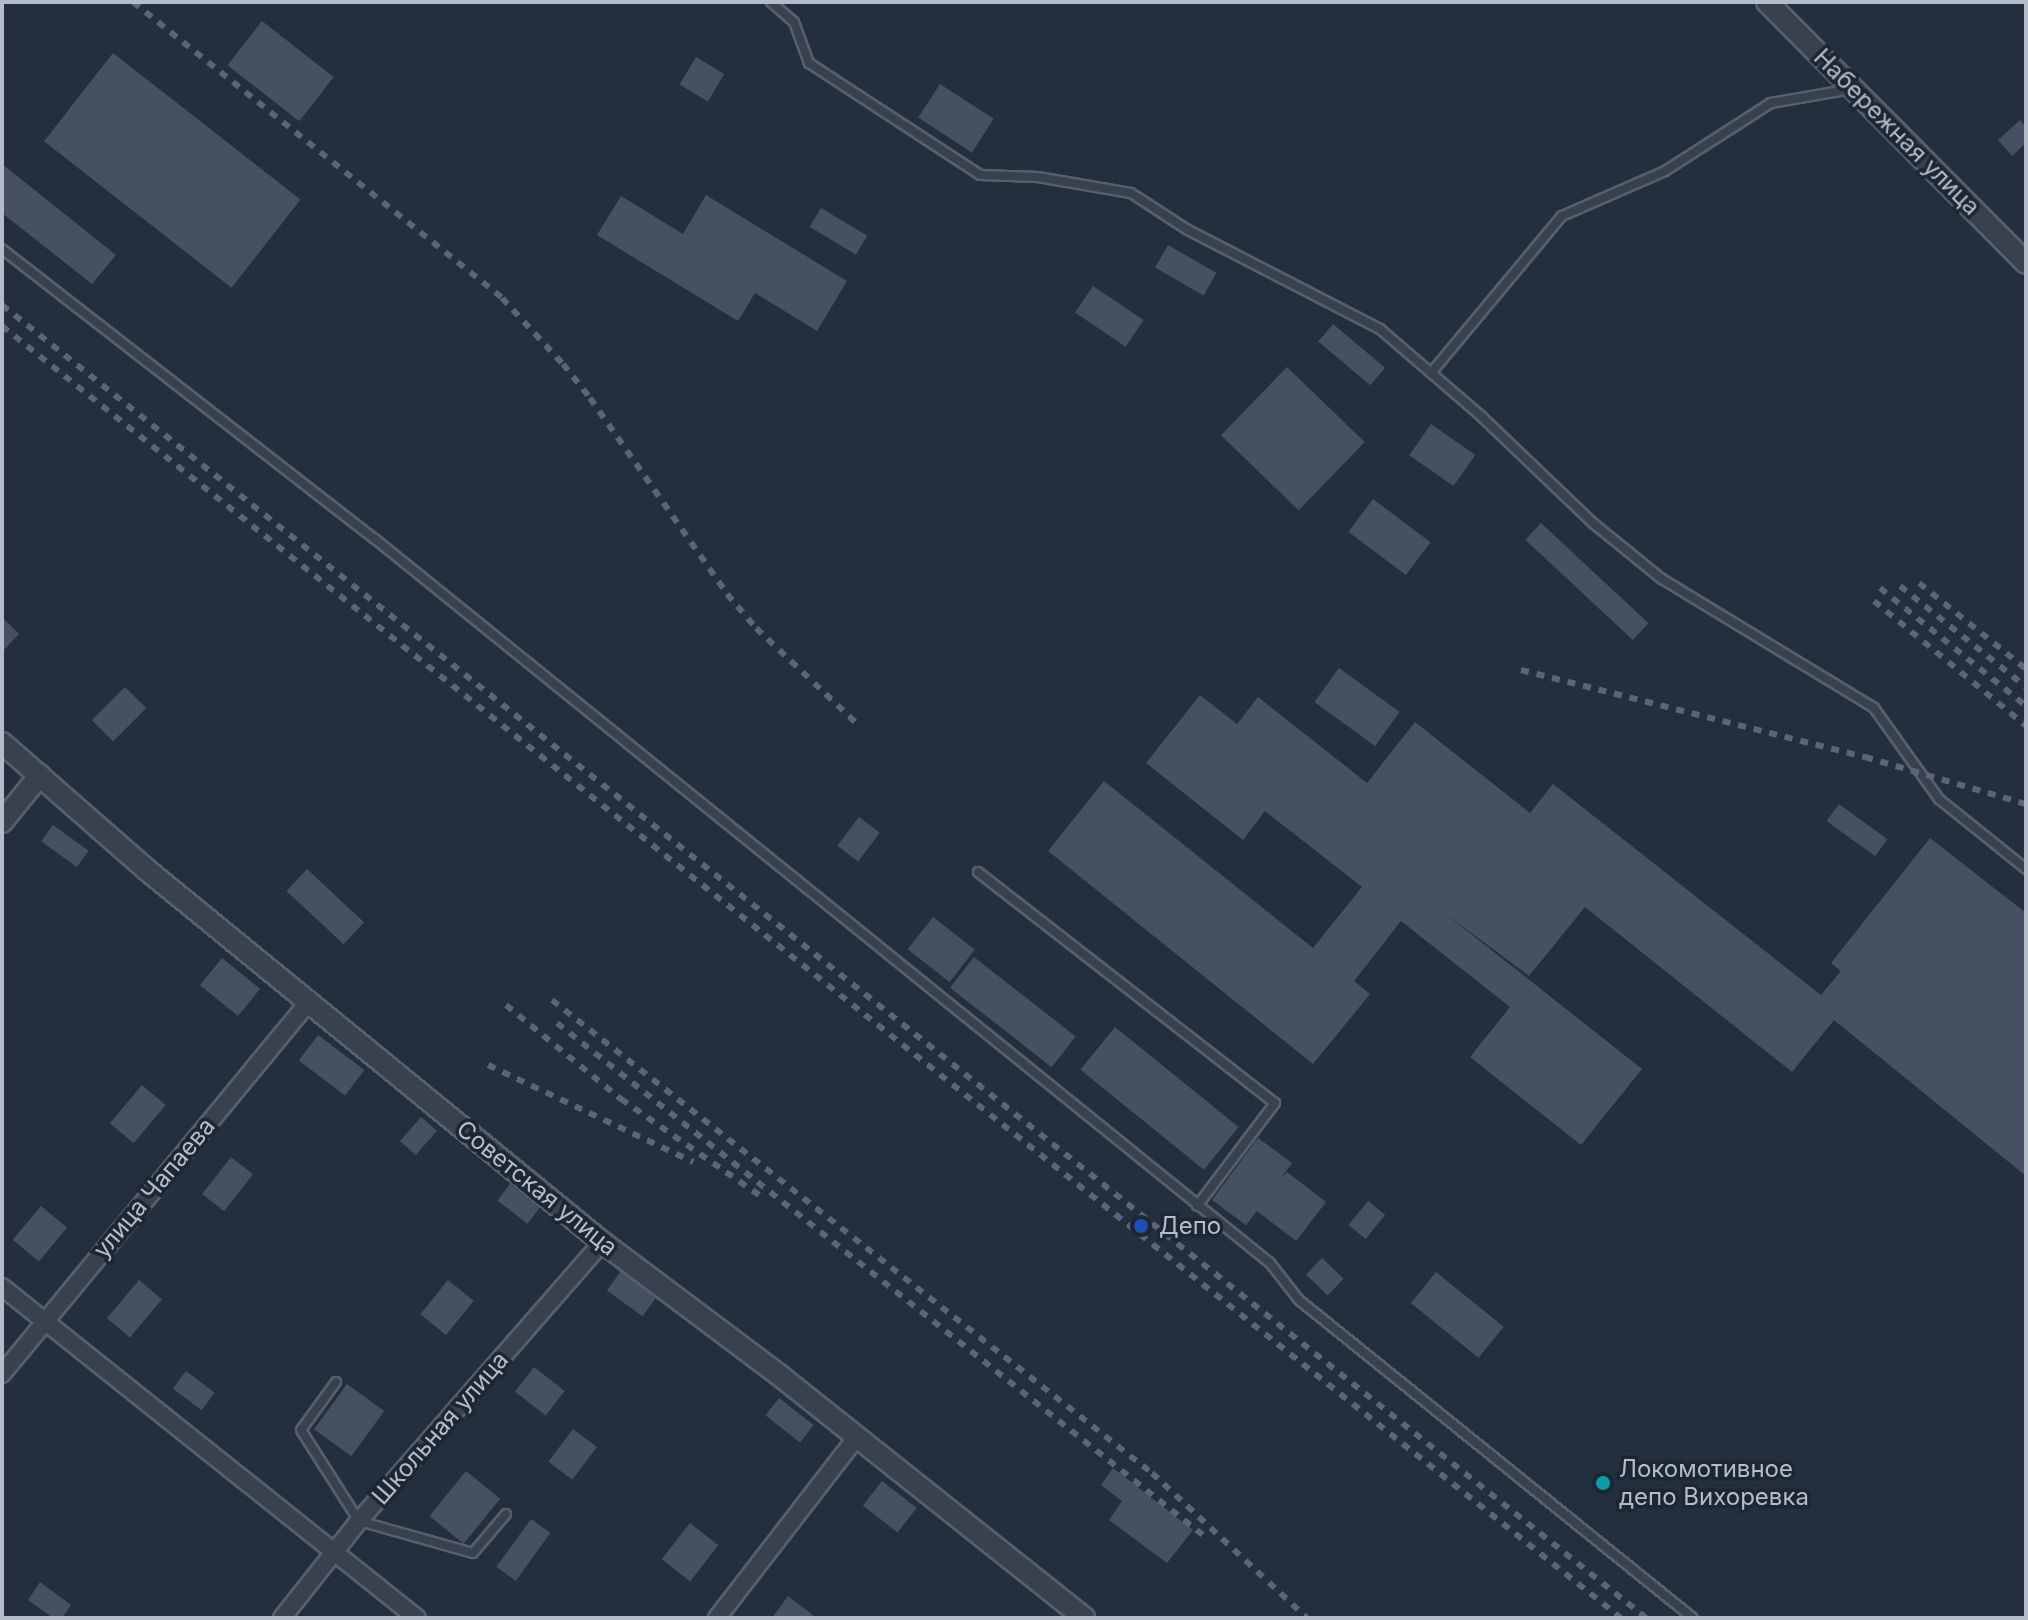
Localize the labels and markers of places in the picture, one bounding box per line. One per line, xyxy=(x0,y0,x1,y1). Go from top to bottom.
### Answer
place label: Депо xyxy=(1159,1212,1221,1240)
marker: Депо xyxy=(1130,1215,1152,1237)
place label: Локомотивное депо Вихоревка xyxy=(1619,1455,1809,1511)
marker: Локомотивное депо Вихоревка xyxy=(1594,1474,1612,1492)

